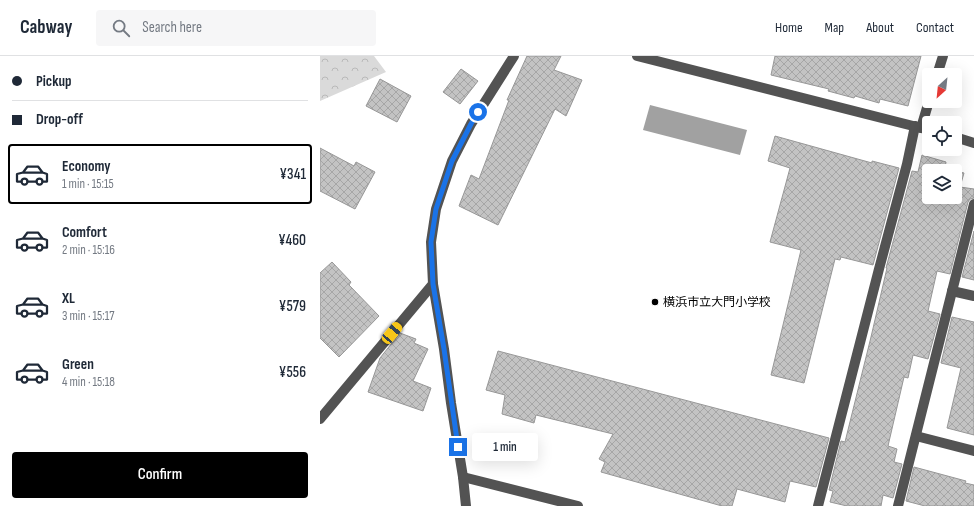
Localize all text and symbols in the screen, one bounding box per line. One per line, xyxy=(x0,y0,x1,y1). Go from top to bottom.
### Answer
search box xyxy=(96,10,376,46)
text: Cabway xyxy=(20,16,72,39)
icon: search xyxy=(110,17,132,39)
text: Search here xyxy=(142,18,202,37)
text: Home xyxy=(775,19,803,36)
text: Map xyxy=(825,19,844,36)
text: About xyxy=(866,19,894,36)
text: Contact xyxy=(916,19,954,36)
north arrow xyxy=(922,68,962,108)
map controls xyxy=(922,68,962,204)
text: Pickup xyxy=(36,72,72,91)
route start xyxy=(469,103,487,121)
text: Drop-off xyxy=(36,110,83,129)
button: locate xyxy=(922,116,962,156)
icon: car xyxy=(14,156,50,192)
text: Economy xyxy=(62,157,111,176)
button: layers xyxy=(922,164,962,204)
text: ¥341 xyxy=(279,165,306,184)
text: 1 min · 15:15 xyxy=(62,176,114,192)
icon: car xyxy=(14,222,50,258)
text: Comfort xyxy=(62,223,107,242)
text: ¥460 xyxy=(278,231,306,250)
text: 2 min · 15:16 xyxy=(62,242,115,258)
icon: car xyxy=(14,288,50,324)
text: XL xyxy=(62,289,75,308)
place label: 横浜市立大門小学校 xyxy=(663,295,771,310)
text: ¥579 xyxy=(279,297,306,316)
marker: 横浜市立大門小学校 xyxy=(650,297,660,307)
text: 3 min · 15:17 xyxy=(62,308,115,324)
car xyxy=(380,320,404,346)
icon: car xyxy=(14,354,50,390)
text: Green xyxy=(62,355,94,374)
text: ¥556 xyxy=(279,363,306,382)
text: 4 min · 15:18 xyxy=(62,374,115,390)
callout: 1 min xyxy=(472,433,538,461)
route end xyxy=(449,438,467,456)
text: 1 min xyxy=(493,439,517,455)
button: Confirm xyxy=(12,452,308,498)

